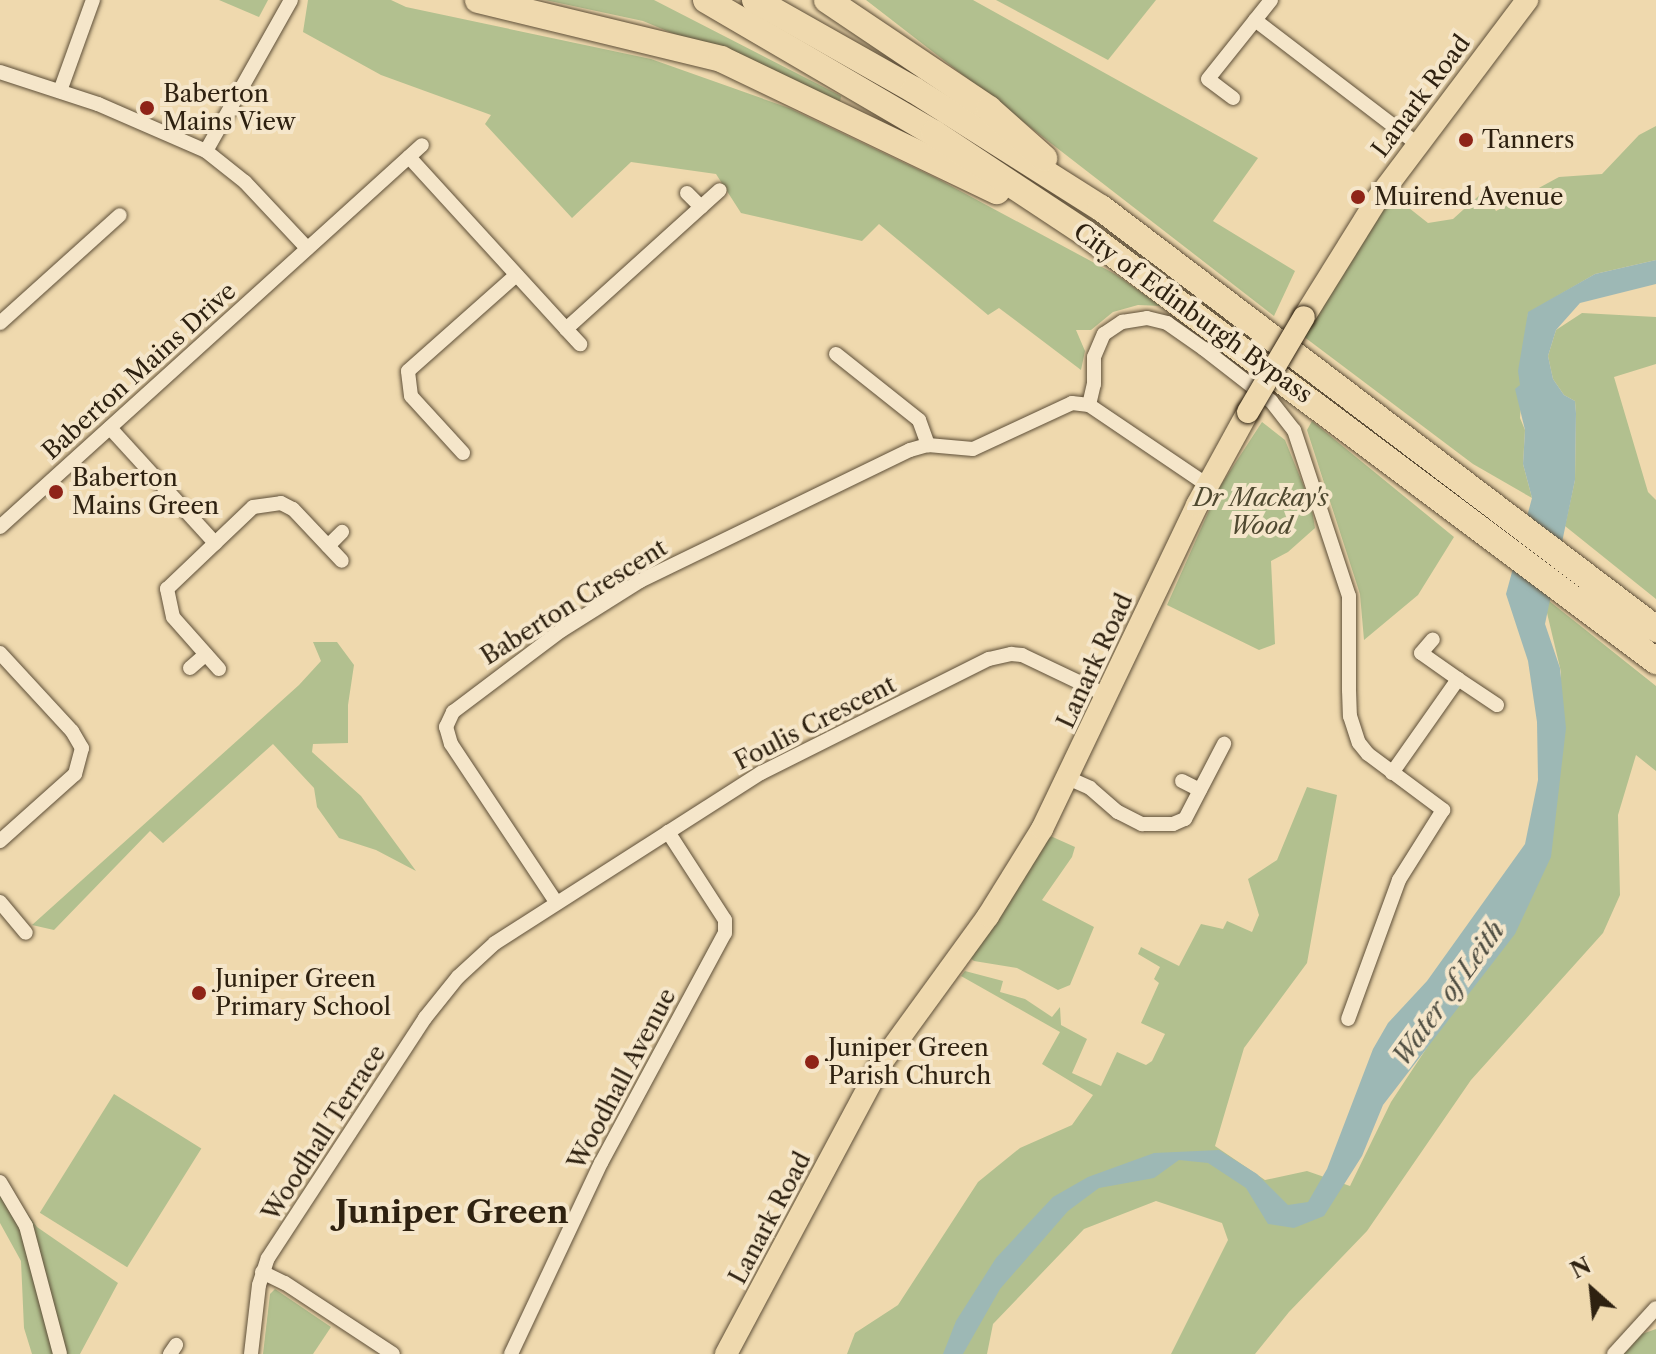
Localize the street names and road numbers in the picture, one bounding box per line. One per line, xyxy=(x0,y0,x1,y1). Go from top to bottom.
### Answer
street label: Lanark Road xyxy=(1366,29,1476,163)
street label: City of Edinburgh Bypass xyxy=(1068,217,1318,409)
street label: Baberton Mains Drive xyxy=(36,277,242,465)
street label: Baberton Crescent xyxy=(476,533,672,671)
street label: Lanark Road xyxy=(1051,589,1139,733)
street label: Foulis Crescent xyxy=(730,670,900,776)
street label: Woodhall Avenue xyxy=(562,983,682,1175)
street label: Woodhall Terrace xyxy=(256,1039,392,1227)
street label: Lanark Road xyxy=(723,1147,817,1289)

